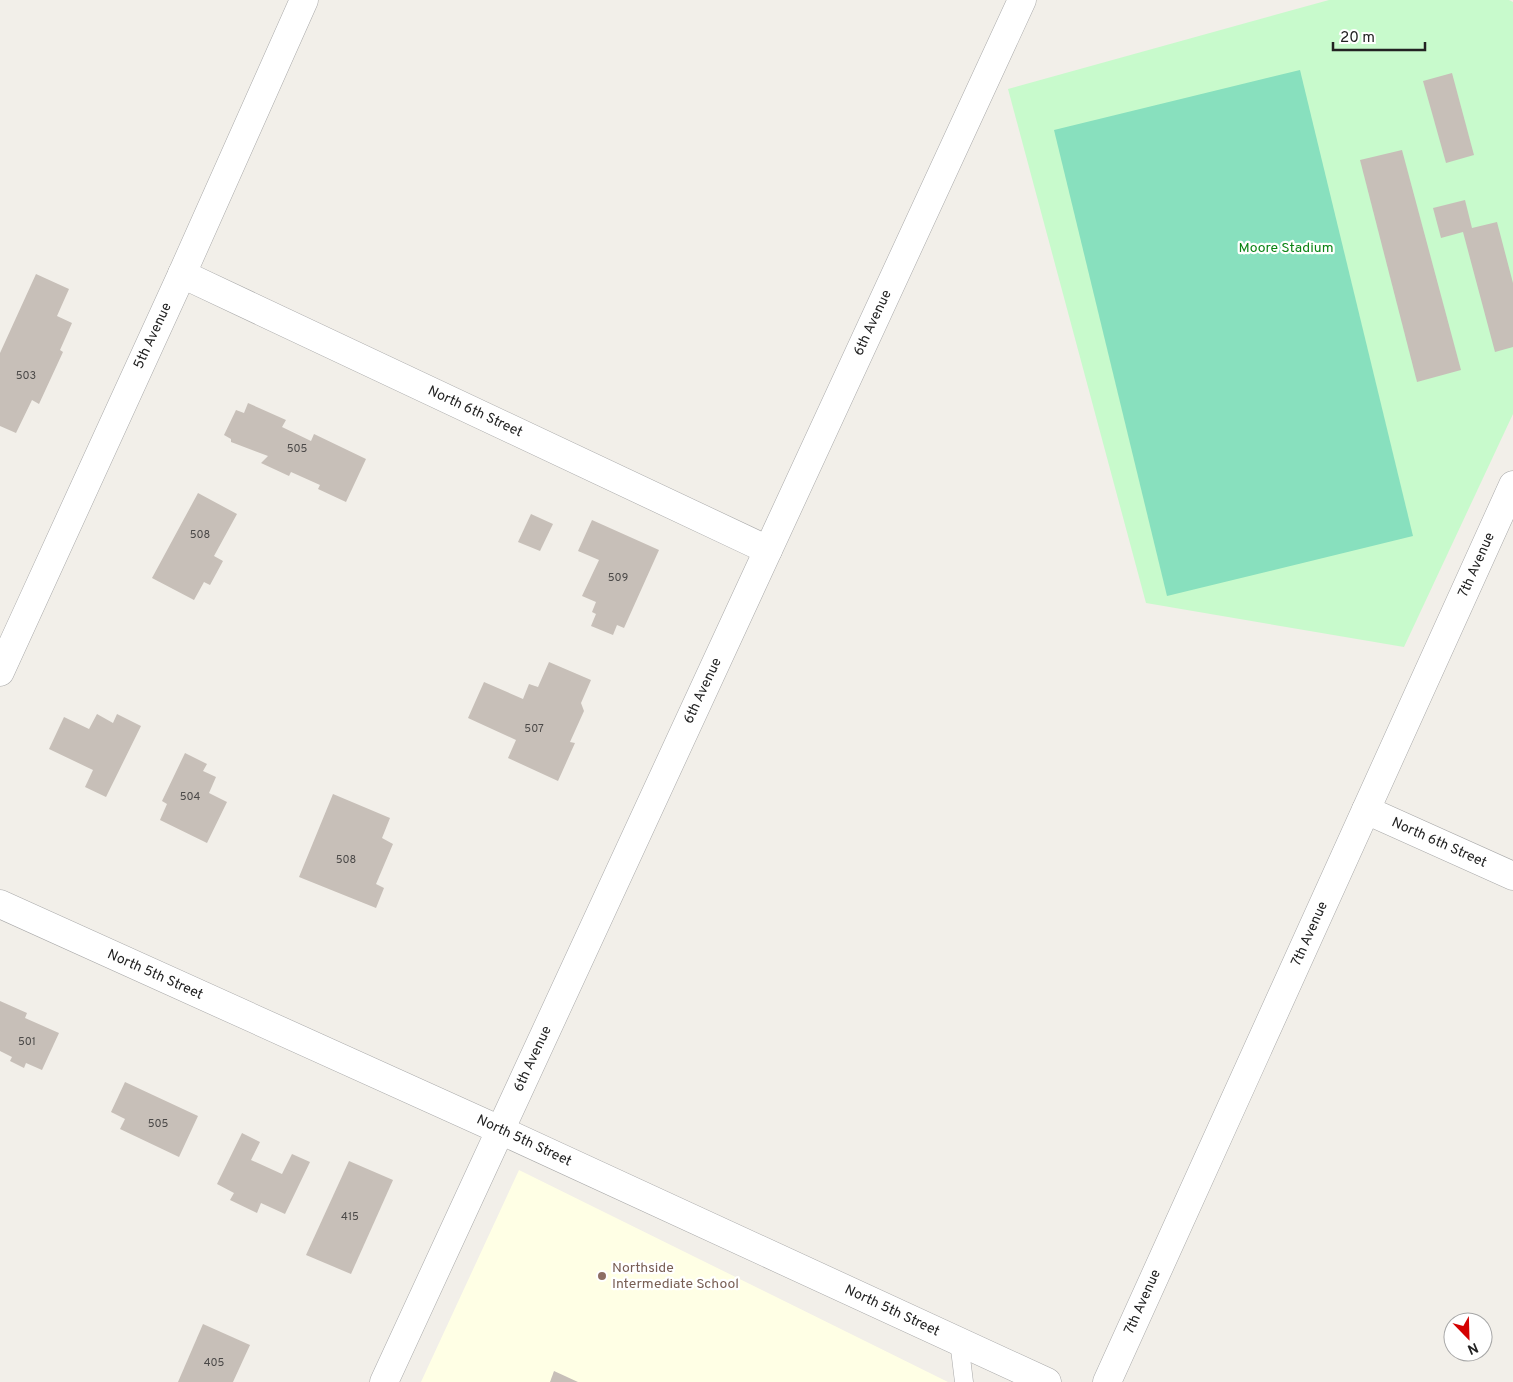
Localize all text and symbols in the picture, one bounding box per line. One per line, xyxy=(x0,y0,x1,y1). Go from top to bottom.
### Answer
scale bar xyxy=(1333,20,1426,52)
text: 20 m xyxy=(1340,29,1375,48)
park label: Moore Stadium xyxy=(1238,240,1334,257)
street label: 6th Avenue xyxy=(850,287,896,359)
street label: 5th Avenue xyxy=(130,300,176,372)
house number: 503 xyxy=(16,369,36,383)
street label: North 6th Street xyxy=(425,383,525,441)
house number: 505 xyxy=(287,442,308,456)
house number: 508 xyxy=(190,528,210,542)
street label: 7th Avenue xyxy=(1455,530,1499,600)
house number: 509 xyxy=(608,571,628,585)
street label: 6th Avenue xyxy=(680,655,726,727)
house number: 507 xyxy=(524,722,544,736)
house number: 504 xyxy=(180,790,201,804)
street label: North 6th Street xyxy=(1389,814,1489,872)
house number: 508 xyxy=(336,853,356,867)
street label: 7th Avenue xyxy=(1288,899,1332,969)
street label: North 5th Street xyxy=(105,946,205,1004)
street label: 6th Avenue xyxy=(510,1023,556,1095)
house number: 501 xyxy=(18,1035,36,1049)
street label: North 5th Street xyxy=(474,1112,574,1170)
house number: 505 xyxy=(148,1117,169,1131)
house number: 415 xyxy=(341,1210,359,1224)
place label: Northside Intermediate School xyxy=(612,1260,739,1293)
street label: 7th Avenue xyxy=(1121,1267,1165,1337)
marker: Northside Intermediate School xyxy=(596,1270,608,1282)
street label: North 5th Street xyxy=(842,1282,942,1340)
north arrow xyxy=(1443,1312,1493,1362)
text: N xyxy=(1465,1338,1480,1357)
house number: 405 xyxy=(204,1356,225,1370)

